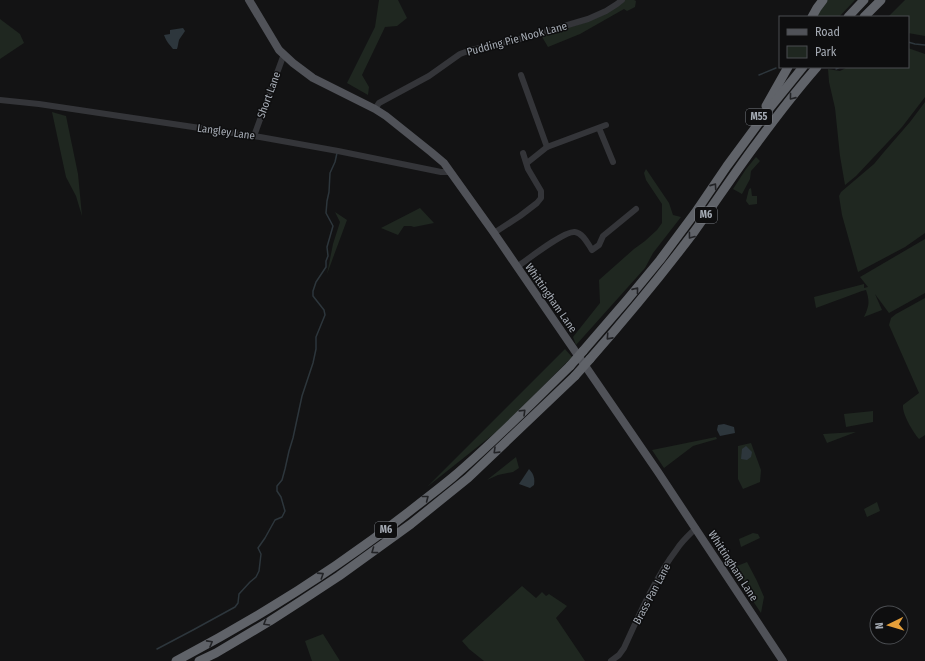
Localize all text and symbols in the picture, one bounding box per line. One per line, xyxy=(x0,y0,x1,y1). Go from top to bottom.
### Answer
legend xyxy=(779,16,909,68)
street label: Pudding Pie Nook Lane xyxy=(465,19,569,59)
text: Road xyxy=(815,25,840,39)
text: Park xyxy=(815,45,837,59)
street label: Short Lane xyxy=(255,70,283,120)
one-way arrow xyxy=(790,92,797,99)
road number: M55 xyxy=(746,109,772,125)
street label: Langley Lane xyxy=(196,122,256,142)
one-way arrow xyxy=(709,183,716,190)
road number: M6 xyxy=(695,207,717,223)
one-way arrow xyxy=(689,231,696,238)
street label: Whittingham Lane xyxy=(522,261,580,335)
one-way arrow xyxy=(631,287,638,294)
one-way arrow xyxy=(607,332,614,340)
one-way arrow xyxy=(518,409,526,417)
one-way arrow xyxy=(493,446,501,454)
one-way arrow xyxy=(422,496,429,503)
road number: M6 xyxy=(375,522,397,538)
street label: Whittingham Lane xyxy=(705,528,761,604)
one-way arrow xyxy=(371,546,378,554)
street label: Brass Pan Lane xyxy=(631,561,673,627)
one-way arrow xyxy=(317,573,324,580)
north arrow xyxy=(869,605,909,645)
one-way arrow xyxy=(263,619,270,626)
text: N xyxy=(873,622,886,630)
one-way arrow xyxy=(206,640,213,648)

